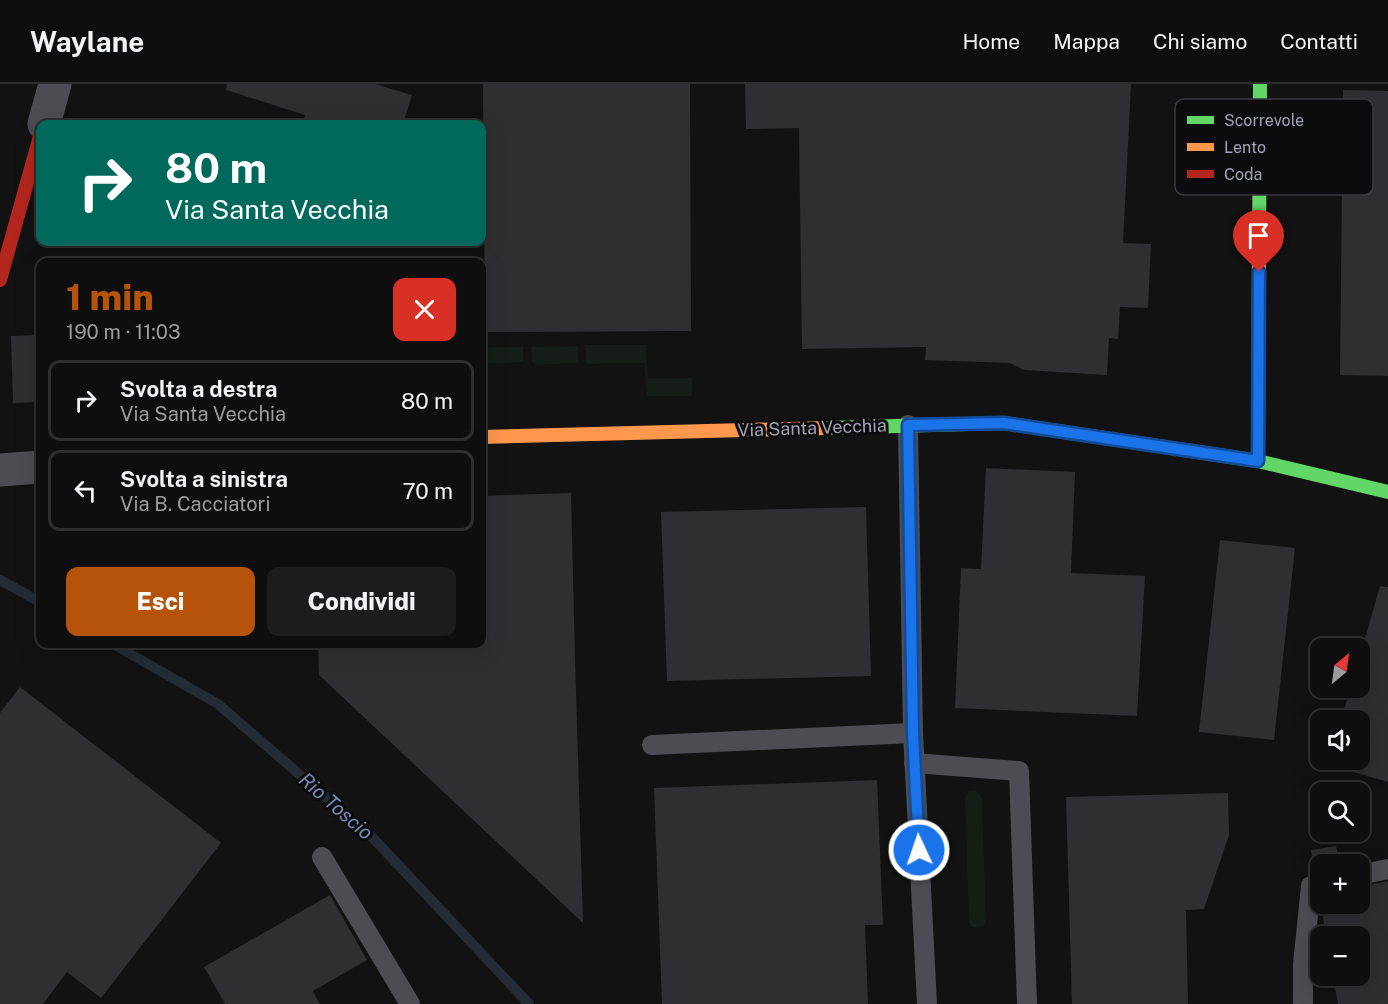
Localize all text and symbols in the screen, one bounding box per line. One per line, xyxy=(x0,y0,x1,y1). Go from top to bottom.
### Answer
text: Waylane xyxy=(30,25,144,58)
text: Home xyxy=(962,29,1020,54)
text: Mappa xyxy=(1053,29,1120,54)
text: Chi siamo xyxy=(1153,29,1247,54)
text: Contatti xyxy=(1280,29,1358,54)
legend xyxy=(1175,99,1373,195)
text: Scorrevole xyxy=(1224,111,1304,130)
text: Lento xyxy=(1224,138,1266,157)
text: 80 m xyxy=(165,143,267,192)
icon: right xyxy=(66,144,144,222)
text: Coda xyxy=(1224,165,1262,184)
text: Via Santa Vecchia xyxy=(165,193,389,225)
pin xyxy=(1233,210,1284,272)
icon: arrive xyxy=(1242,219,1275,252)
text: 1 min xyxy=(66,276,154,318)
button: close xyxy=(393,278,456,341)
text: 190 m · 11:03 xyxy=(66,320,181,344)
text: Svolta a destra xyxy=(120,376,277,402)
icon: right xyxy=(69,384,102,417)
text: 80 m xyxy=(401,388,453,414)
text: Via Santa Vecchia xyxy=(120,402,286,426)
street label: Via Santa Vecchia xyxy=(737,414,887,441)
text: Svolta a sinistra xyxy=(120,466,288,492)
icon: left xyxy=(69,474,102,507)
text: 70 m xyxy=(402,478,453,504)
text: Via B. Cacciatori xyxy=(120,492,270,516)
button: Esci xyxy=(66,567,255,636)
button: Condividi xyxy=(267,567,456,636)
north arrow xyxy=(1310,638,1370,698)
map controls xyxy=(1310,638,1370,986)
button: sound xyxy=(1310,710,1370,770)
water label: Rio Toscio xyxy=(294,767,378,845)
button: search xyxy=(1310,782,1370,842)
position arrow xyxy=(887,818,951,882)
button: + xyxy=(1310,854,1370,914)
button: − xyxy=(1310,926,1370,986)

